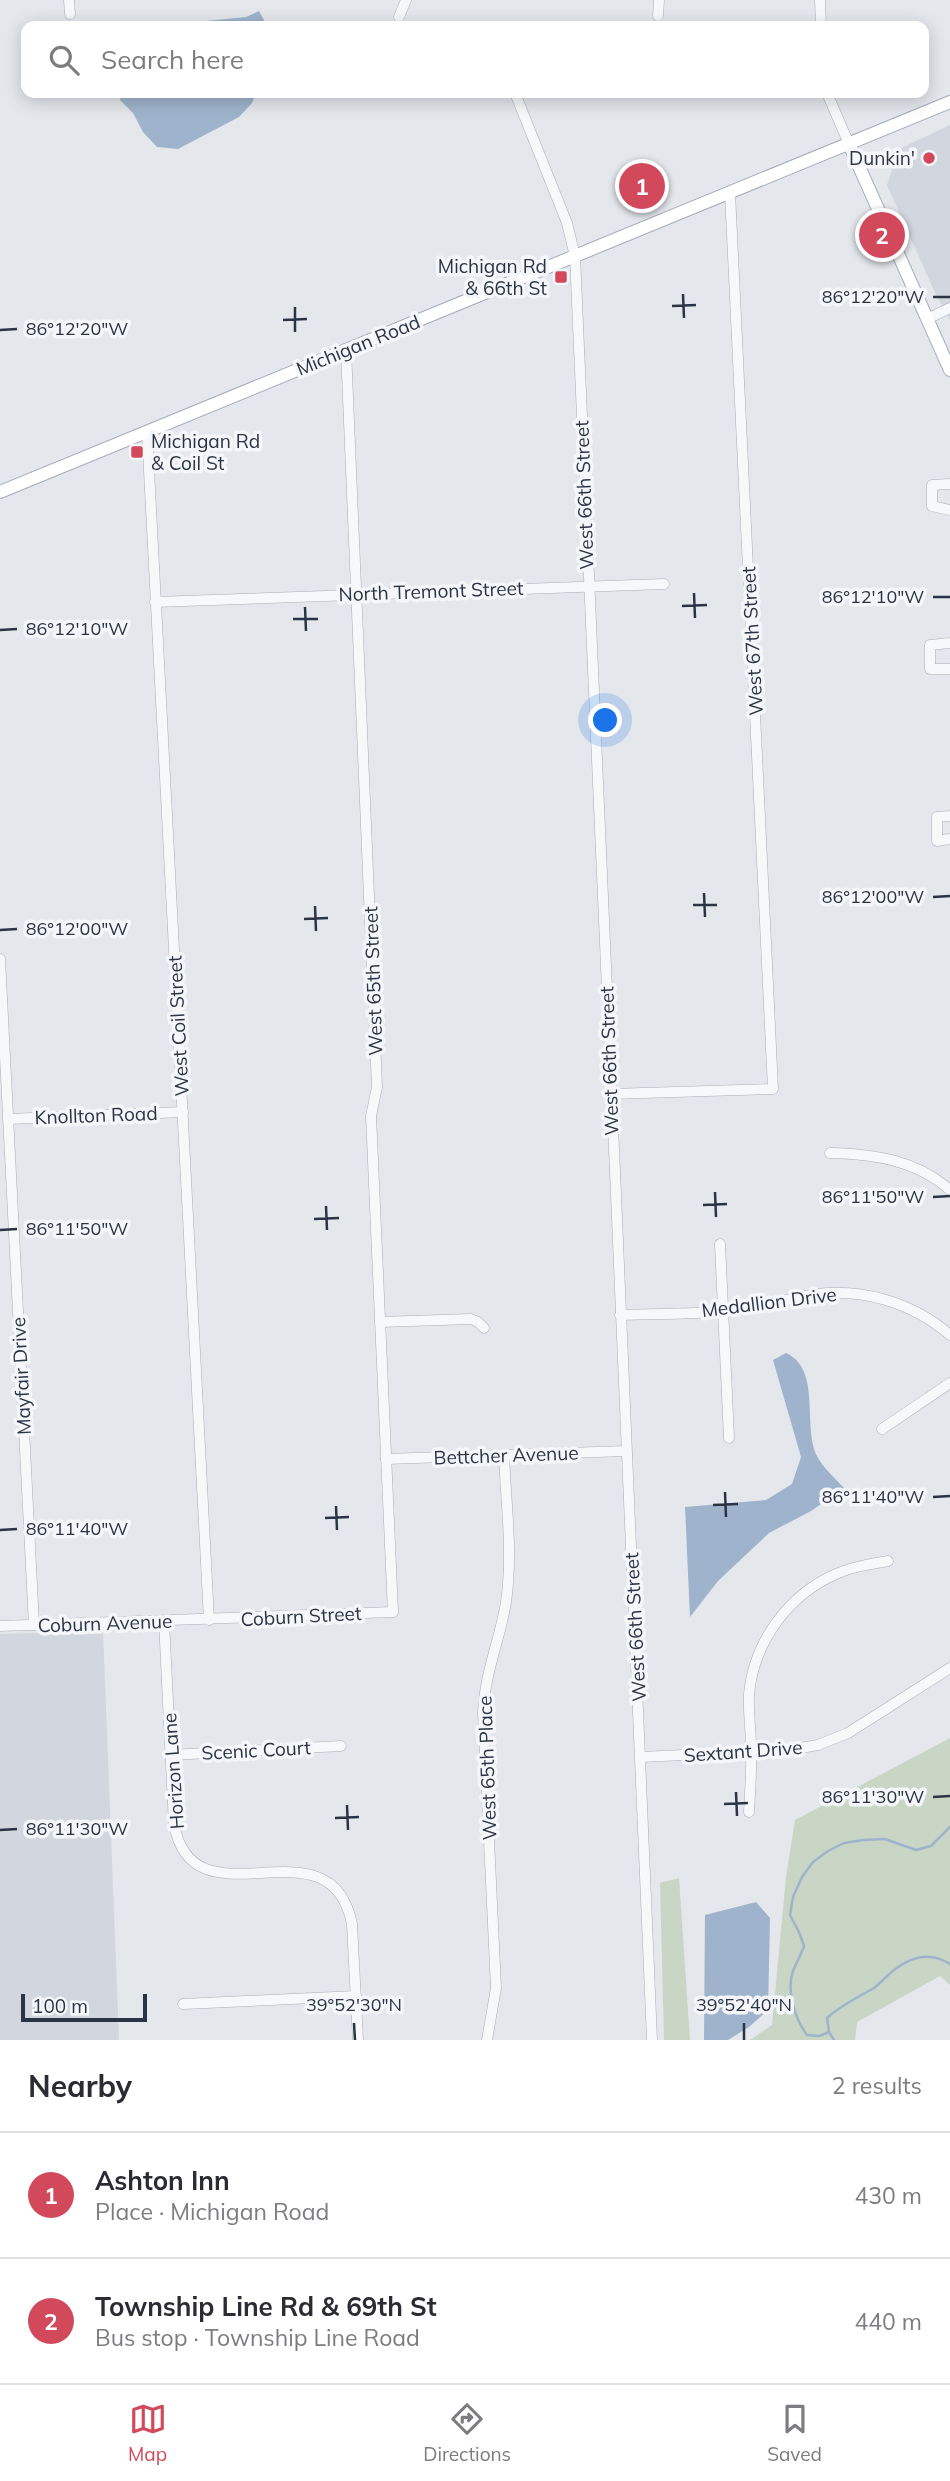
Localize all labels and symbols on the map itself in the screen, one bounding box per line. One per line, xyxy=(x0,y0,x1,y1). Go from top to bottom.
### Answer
place label: Dunkin' xyxy=(849,146,915,170)
marker: Dunkin' xyxy=(921,150,937,166)
pin: 1 xyxy=(619,160,665,212)
pin: 2 xyxy=(859,209,905,261)
place label: Michigan Rd & 66th St xyxy=(438,254,547,300)
marker: Michigan Rd & 66th St xyxy=(553,269,569,285)
text: 86°12'20"W xyxy=(822,285,924,308)
street label: Michigan Road xyxy=(293,309,423,381)
text: 86°12'20"W xyxy=(26,317,128,340)
street label: West 66th Street xyxy=(569,420,599,570)
place label: Michigan Rd & Coil St xyxy=(151,429,260,475)
marker: Michigan Rd & Coil St xyxy=(129,444,145,460)
street label: West 67th Street xyxy=(736,565,768,716)
street label: North Tremont Street xyxy=(338,576,524,606)
text: 86°12'10"W xyxy=(822,585,924,608)
text: 86°12'10"W xyxy=(26,617,128,640)
your location xyxy=(588,703,622,737)
text: 86°12'00"W xyxy=(822,885,924,908)
street label: West 65th Street xyxy=(358,906,388,1056)
text: 86°12'00"W xyxy=(26,917,128,940)
street label: West Coil Street xyxy=(162,955,194,1097)
street label: West 66th Street xyxy=(594,986,624,1136)
street label: Knollton Road xyxy=(34,1101,158,1129)
text: 86°11'50"W xyxy=(822,1185,924,1208)
text: 86°11'50"W xyxy=(26,1217,128,1240)
street label: Medallion Drive xyxy=(700,1282,838,1322)
street label: Mayfair Drive xyxy=(6,1317,36,1435)
street label: Bettcher Avenue xyxy=(433,1440,579,1470)
text: 86°11'40"W xyxy=(822,1485,924,1508)
text: 86°11'40"W xyxy=(26,1517,128,1540)
street label: West 66th Street xyxy=(619,1551,651,1702)
street label: Coburn Street xyxy=(240,1601,362,1631)
street label: Coburn Avenue xyxy=(37,1609,173,1637)
street label: West 65th Place xyxy=(472,1695,502,1841)
street label: Horizon Lane xyxy=(157,1712,189,1830)
street label: Scenic Court xyxy=(201,1735,312,1765)
street label: Sextant Drive xyxy=(683,1735,803,1767)
text: 86°11'30"W xyxy=(822,1785,924,1808)
text: 86°11'30"W xyxy=(26,1817,128,1840)
scale bar xyxy=(21,1991,147,2023)
text: 39°52'30"N xyxy=(306,1993,402,2016)
text: 39°52'40"N xyxy=(696,1993,792,2016)

